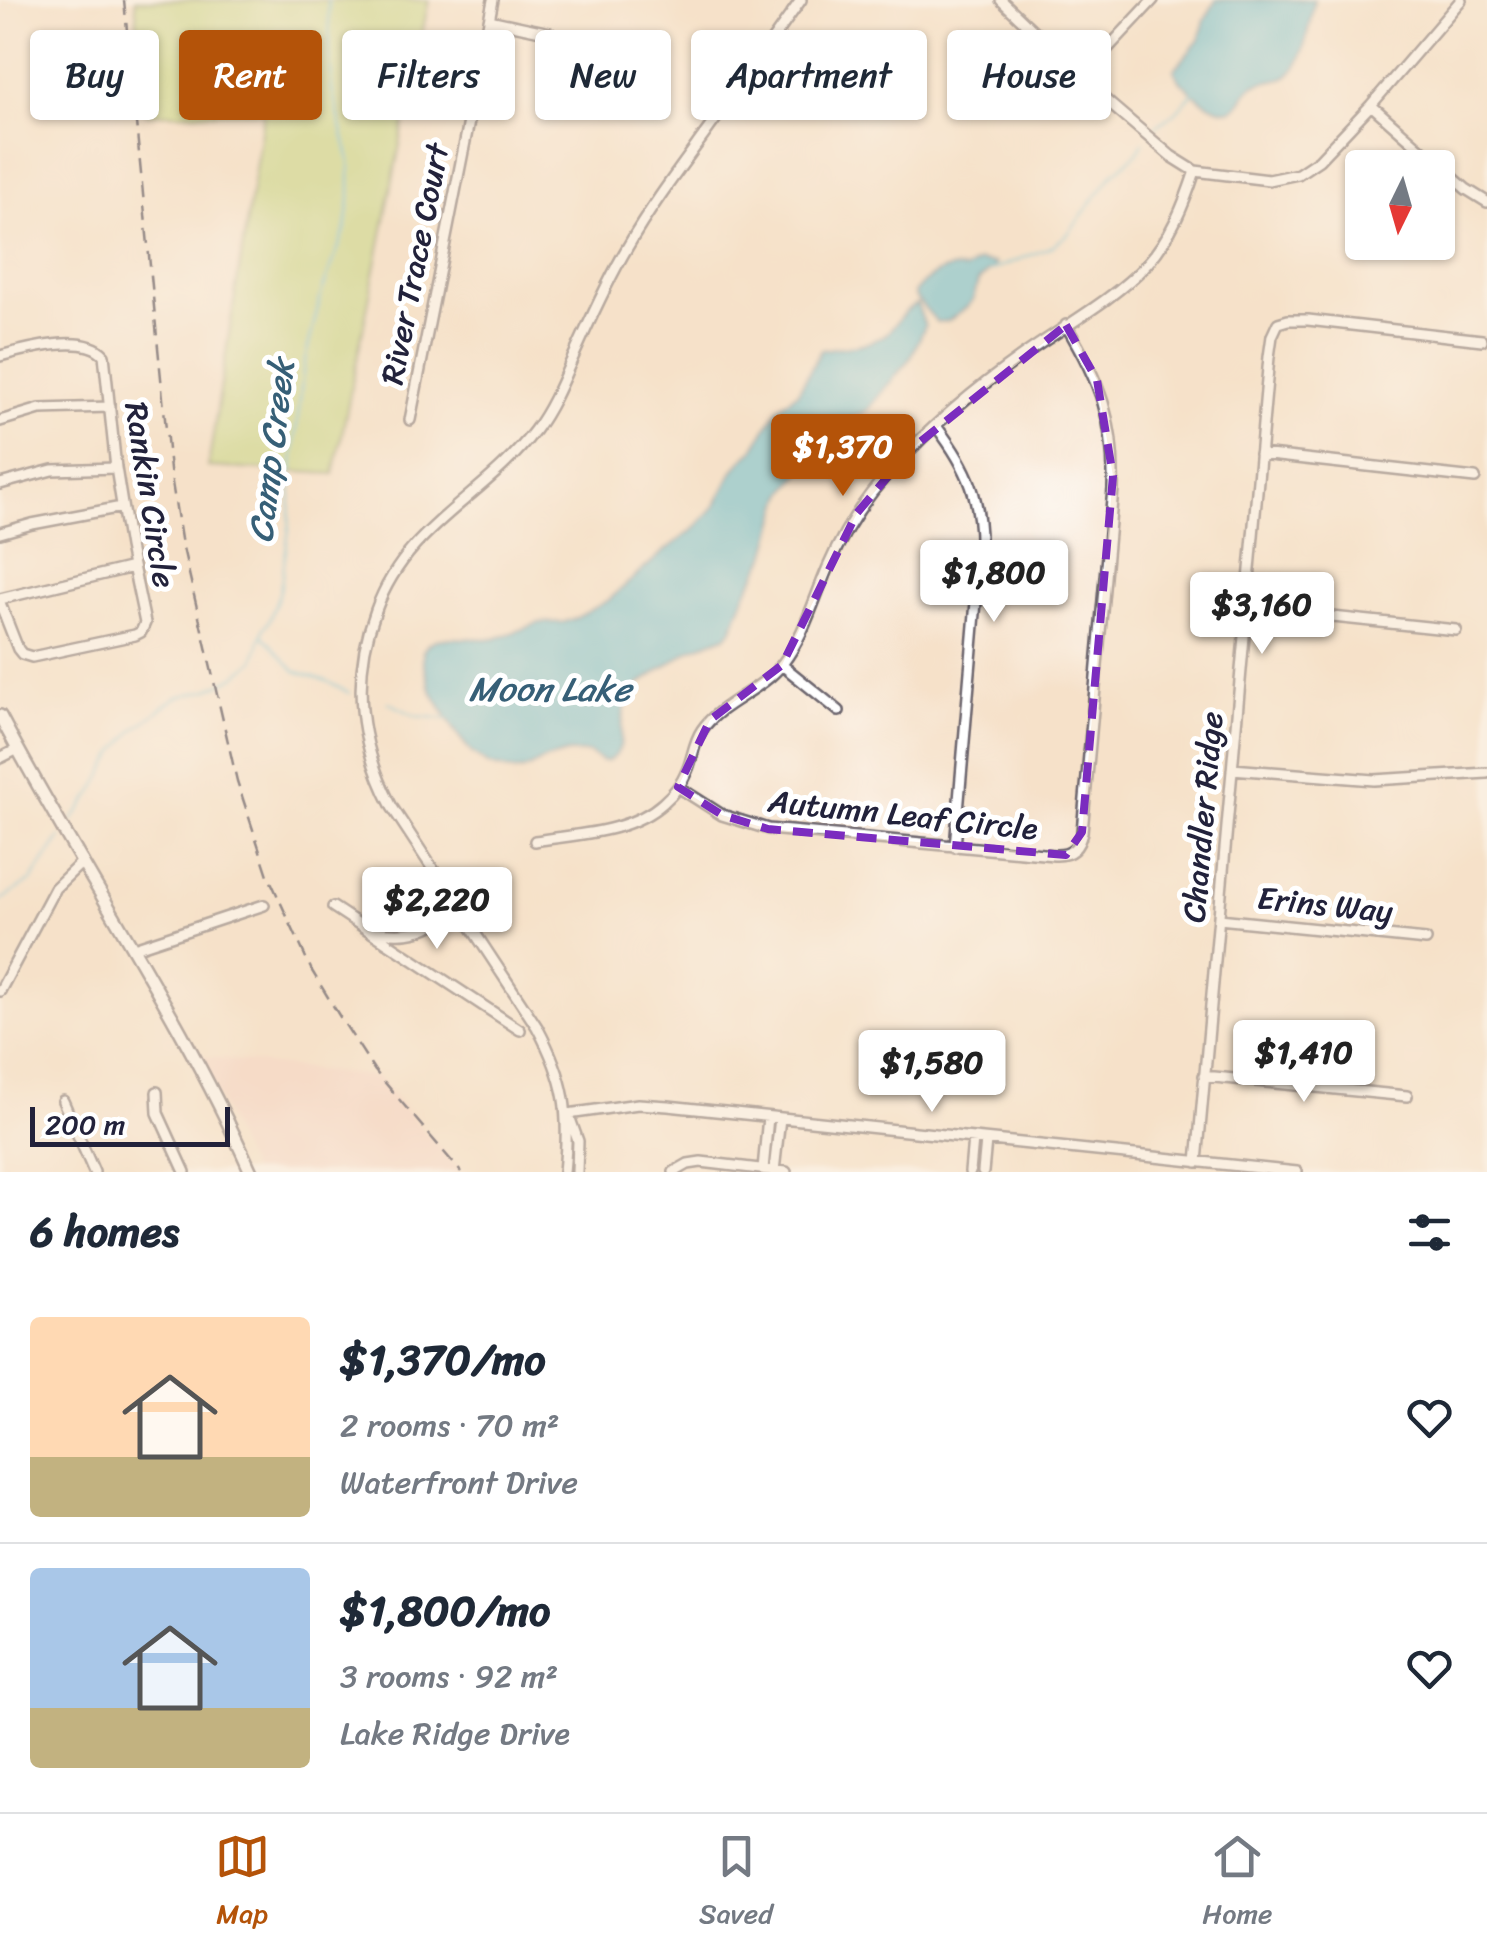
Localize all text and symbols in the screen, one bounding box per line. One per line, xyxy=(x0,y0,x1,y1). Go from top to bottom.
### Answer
chip: Buy xyxy=(30,30,159,120)
chip: Rent xyxy=(179,30,322,120)
chip: Filters xyxy=(342,30,515,120)
chip: New xyxy=(535,30,671,120)
chip: Apartment xyxy=(691,30,927,120)
chip: House xyxy=(947,30,1111,120)
street label: River Trace Court xyxy=(364,137,467,389)
north arrow xyxy=(1345,150,1455,260)
map controls xyxy=(1345,150,1455,260)
water label: Camp Creek xyxy=(229,352,313,546)
street label: Rankin Circle xyxy=(107,398,193,592)
pin: $1,370 xyxy=(762,414,924,499)
text: $1,370 xyxy=(793,418,893,475)
pin: $1,800 xyxy=(913,540,1075,625)
text: $1,800 xyxy=(942,544,1046,601)
pin: $3,160 xyxy=(1181,572,1343,657)
text: $3,160 xyxy=(1212,576,1312,633)
water label: Moon Lake xyxy=(469,658,634,720)
street label: Chandler Ridge xyxy=(1165,709,1241,925)
street label: Autumn Leaf Circle xyxy=(764,772,1041,857)
pin: $2,220 xyxy=(356,867,518,952)
street label: Erins Way xyxy=(1255,870,1396,940)
text: $2,220 xyxy=(384,871,490,928)
pin: $1,410 xyxy=(1223,1020,1385,1105)
text: $1,410 xyxy=(1255,1024,1353,1081)
pin: $1,580 xyxy=(851,1030,1013,1115)
text: $1,580 xyxy=(881,1034,983,1091)
text: 200 m xyxy=(45,1100,125,1149)
scale bar xyxy=(30,1102,230,1146)
text: 6 homes xyxy=(30,1195,179,1269)
icon: filters xyxy=(1402,1205,1457,1260)
text: $1,370/mo xyxy=(340,1323,546,1397)
icon: home xyxy=(110,1357,230,1477)
icon: heart xyxy=(1402,1390,1457,1445)
text: 2 rooms · 70 m² xyxy=(340,1397,559,1454)
text: Waterfront Drive xyxy=(340,1454,578,1511)
text: $1,800/mo xyxy=(340,1574,550,1648)
icon: home xyxy=(110,1608,230,1728)
icon: heart xyxy=(1402,1641,1457,1696)
text: 3 rooms · 92 m² xyxy=(340,1648,558,1705)
text: Lake Ridge Drive xyxy=(340,1705,570,1762)
tab: Map xyxy=(215,1829,270,1938)
tab: Saved xyxy=(699,1829,773,1938)
tab: Home xyxy=(1202,1829,1272,1938)

